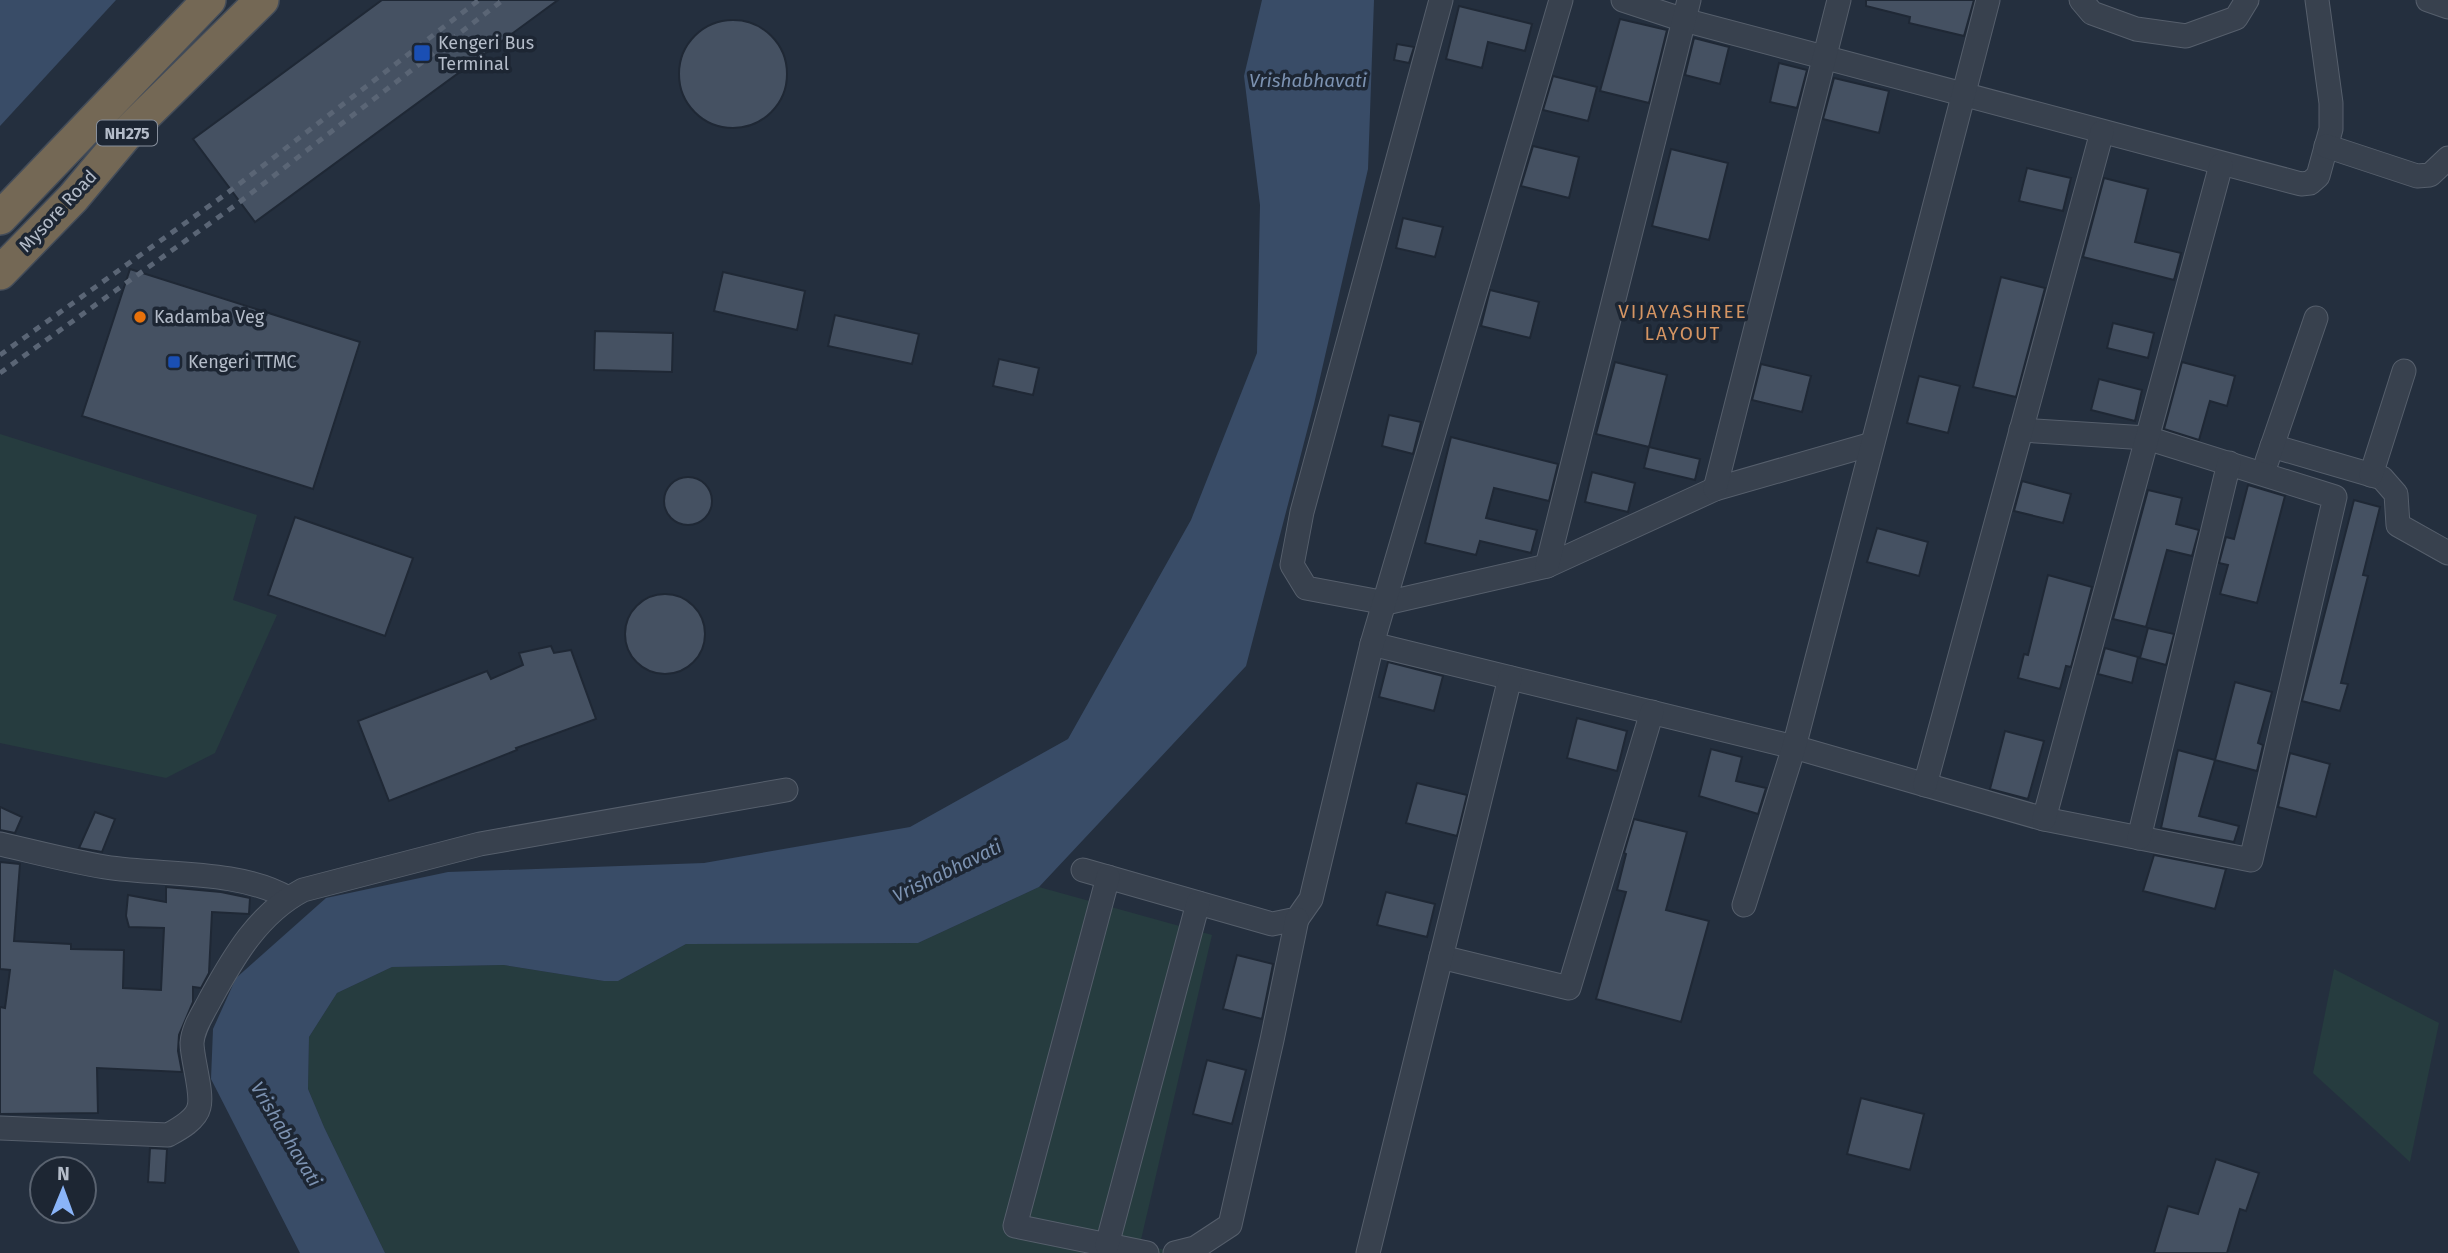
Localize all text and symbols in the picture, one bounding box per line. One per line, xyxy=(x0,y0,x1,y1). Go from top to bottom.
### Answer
place label: Kengeri Bus Terminal xyxy=(438,32,534,75)
marker: Kengeri Bus Terminal xyxy=(412,43,432,63)
water label: Vrishabhavati xyxy=(1249,69,1368,92)
road number: NH275 xyxy=(97,120,157,146)
street label: Mysore Road xyxy=(14,165,102,257)
district label: VIJAYASHREE LAYOUT xyxy=(1618,300,1748,345)
place label: Kadamba Veg xyxy=(154,306,265,328)
marker: Kadamba Veg xyxy=(132,309,148,325)
place label: Kengeri TTMC xyxy=(188,351,297,373)
marker: Kengeri TTMC xyxy=(166,354,182,370)
water label: Vrishabhavati xyxy=(889,834,1006,907)
water label: Vrishabhavati xyxy=(246,1077,327,1191)
north arrow xyxy=(28,1155,98,1225)
text: N xyxy=(57,1162,70,1185)

